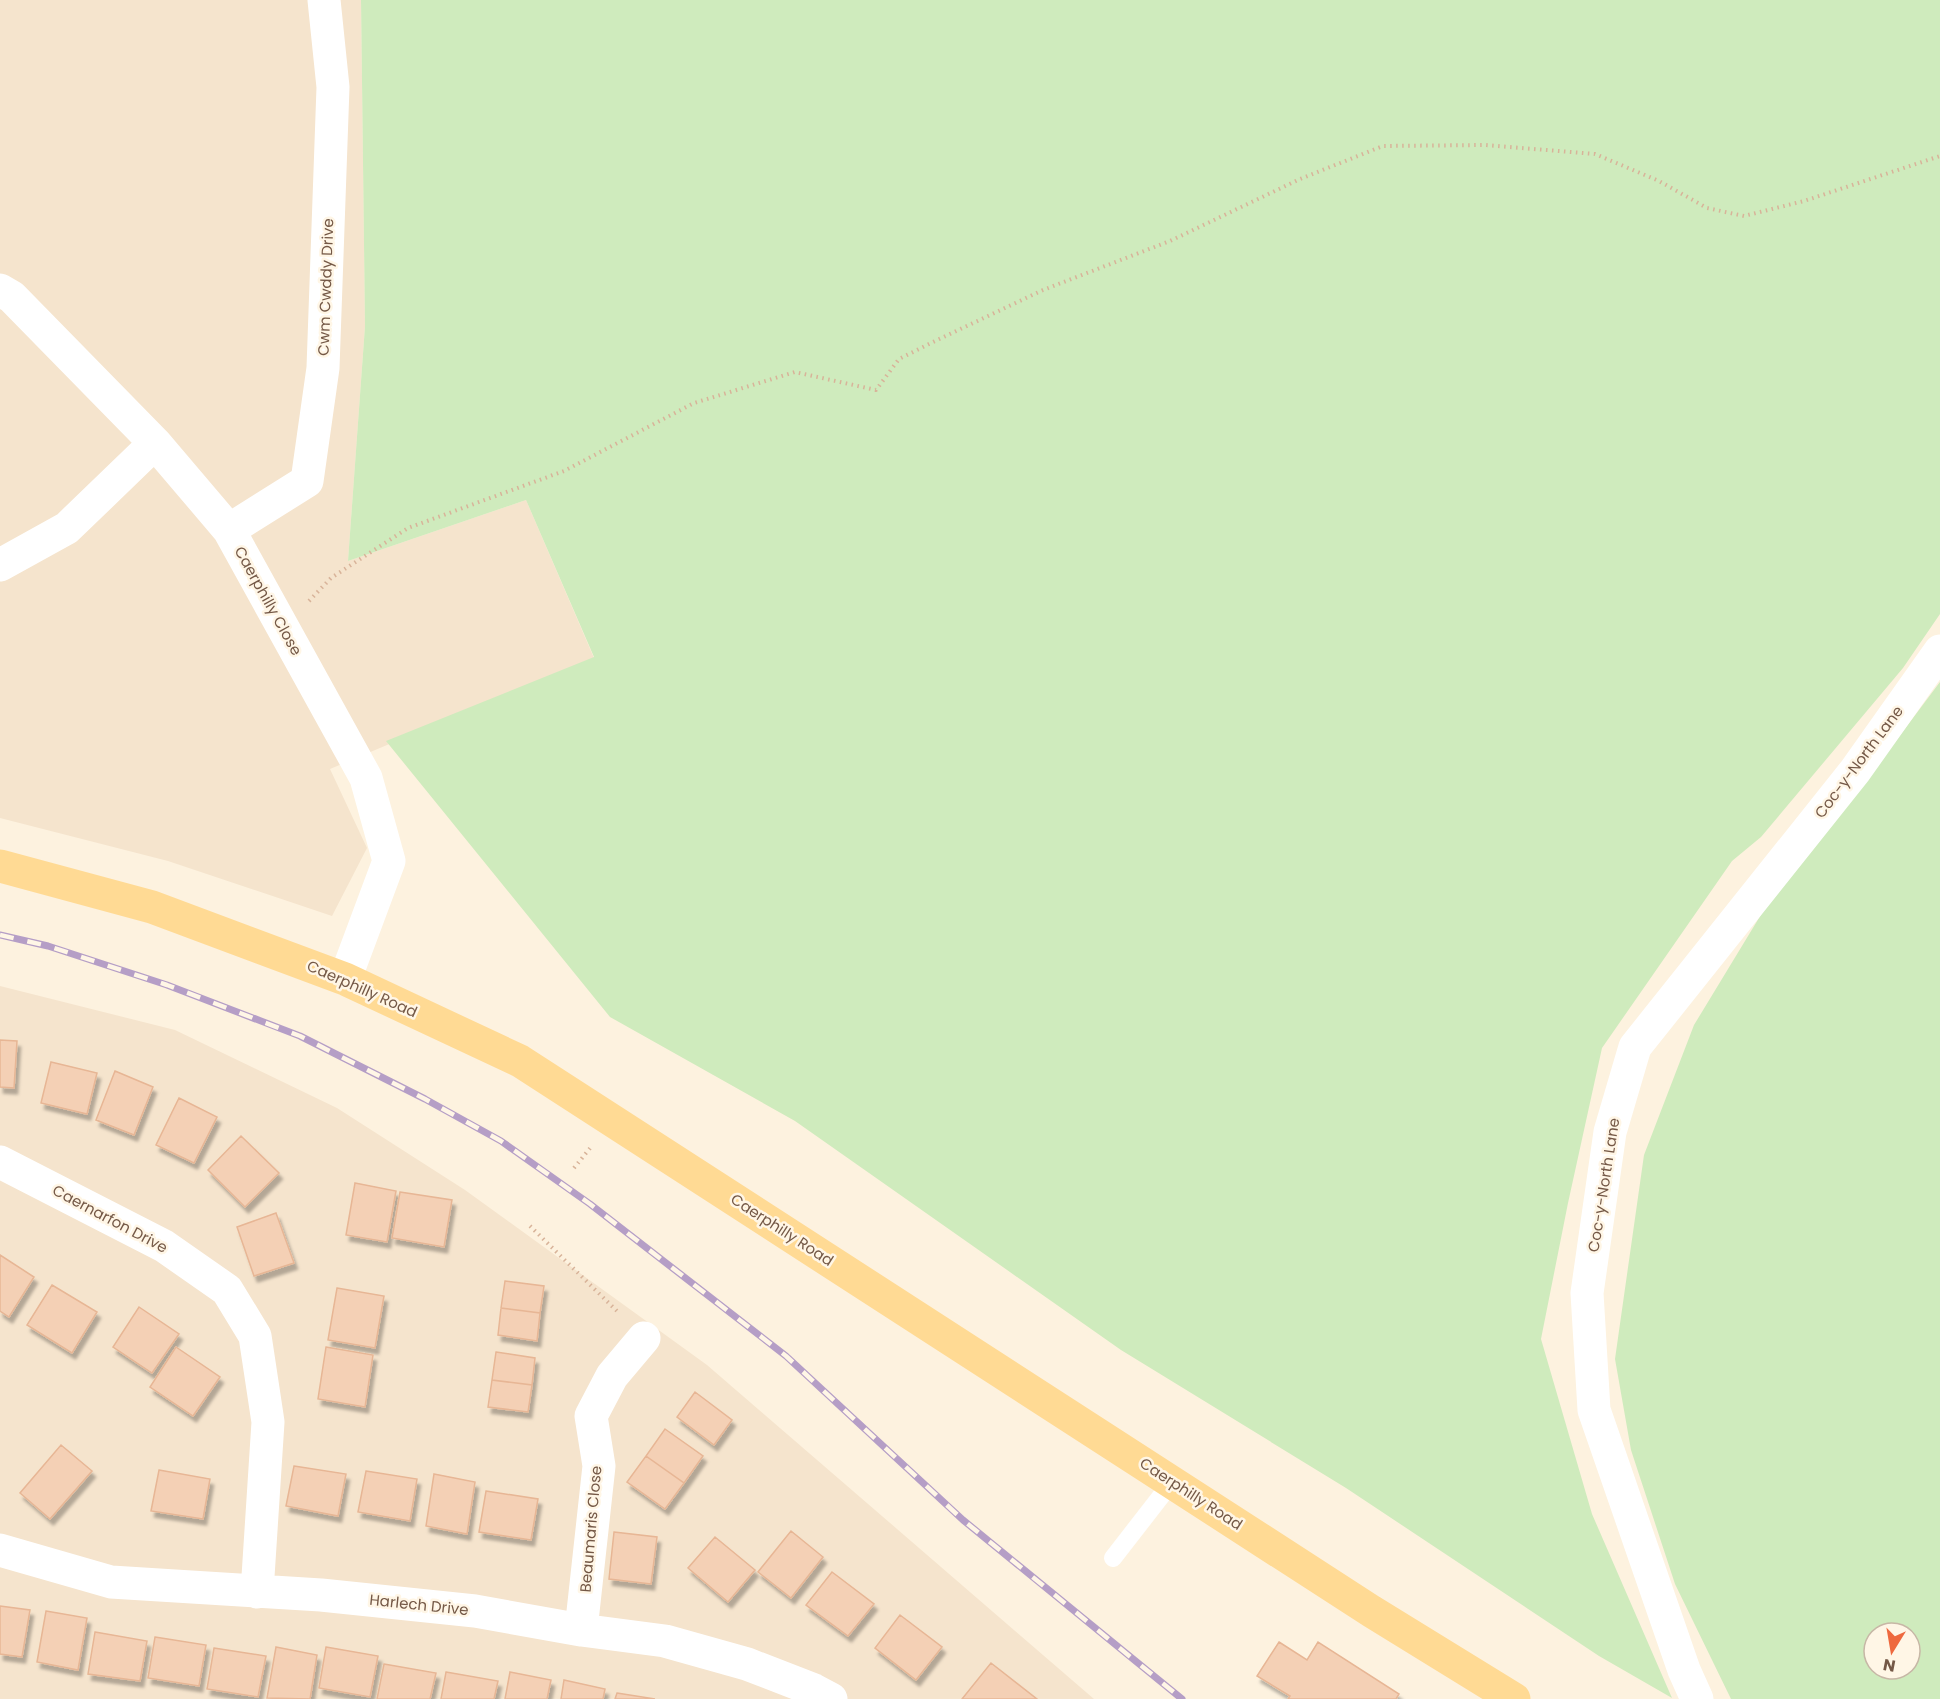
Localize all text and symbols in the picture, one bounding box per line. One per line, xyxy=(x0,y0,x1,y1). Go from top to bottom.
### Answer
street label: Cwm Cwddy Drive xyxy=(313,218,338,356)
street label: Caerphilly Close xyxy=(230,542,307,659)
street label: Coc-y-North Lane xyxy=(1809,701,1908,822)
street label: Caerphilly Road xyxy=(304,955,421,1022)
street label: Coc-y-North Lane xyxy=(1583,1116,1624,1254)
street label: Caernarfon Drive xyxy=(49,1179,172,1258)
street label: Caerphilly Road xyxy=(727,1188,838,1271)
street label: Caerphilly Road xyxy=(1136,1452,1247,1535)
street label: Beaumaris Close xyxy=(575,1465,606,1593)
street label: Harlech Drive xyxy=(369,1589,470,1620)
north arrow xyxy=(1862,1621,1922,1681)
text: N xyxy=(1881,1653,1897,1678)

